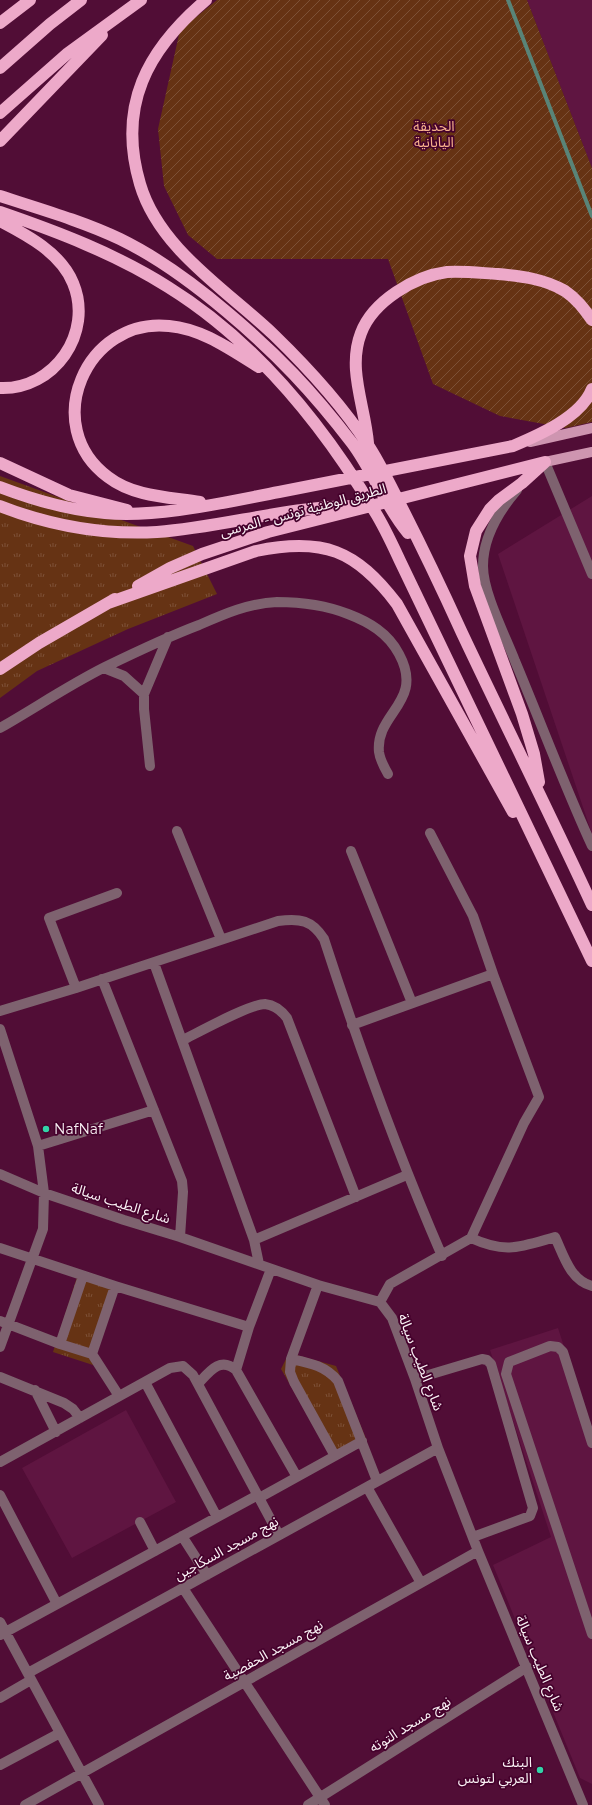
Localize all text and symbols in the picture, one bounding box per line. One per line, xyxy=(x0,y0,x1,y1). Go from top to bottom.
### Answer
park label: الحديقة اليابانية xyxy=(413,117,455,151)
street label: الطريق الوطنية تونس - المرسى xyxy=(218,479,388,542)
place label: NafNaf xyxy=(54,1120,104,1138)
marker: NafNaf xyxy=(41,1124,51,1134)
street label: شارع الطيب سيالة xyxy=(69,1179,173,1229)
street label: شارع الطيب سيالة xyxy=(392,1311,448,1414)
street label: نهج مسجد السكاجين xyxy=(171,1512,283,1586)
street label: شارع الطيب سيالة xyxy=(510,1612,568,1715)
street label: نهج مسجد الحفصية xyxy=(220,1615,327,1687)
street label: نهج مسجد التوته xyxy=(366,1692,455,1758)
place label: البنك العربي لتونس xyxy=(458,1753,532,1789)
marker: البنك العربي لتونس xyxy=(535,1765,545,1775)

